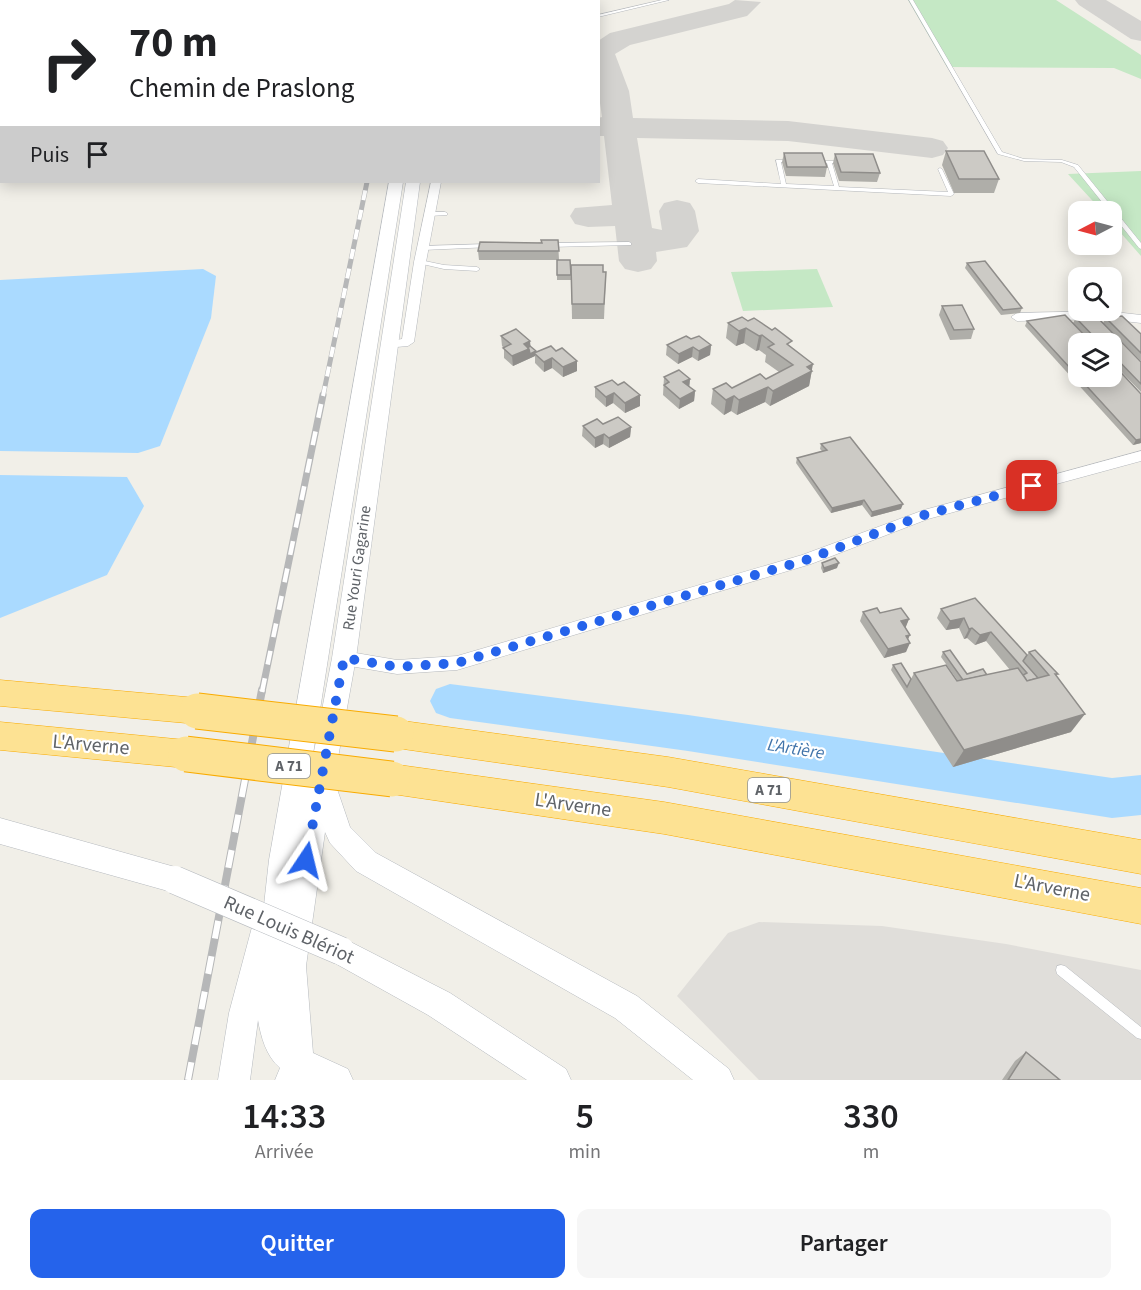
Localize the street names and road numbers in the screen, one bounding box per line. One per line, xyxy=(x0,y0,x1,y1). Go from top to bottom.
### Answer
street label: Rue Youri Gagarine xyxy=(337,504,377,632)
street label: L'Arverne xyxy=(51,728,131,762)
road number: A 71 xyxy=(268,754,310,778)
road number: A 71 xyxy=(748,778,790,802)
street label: L'Arverne xyxy=(533,786,613,824)
street label: L'Arverne xyxy=(1011,867,1093,909)
street label: Rue Louis Blériot xyxy=(219,889,359,971)

